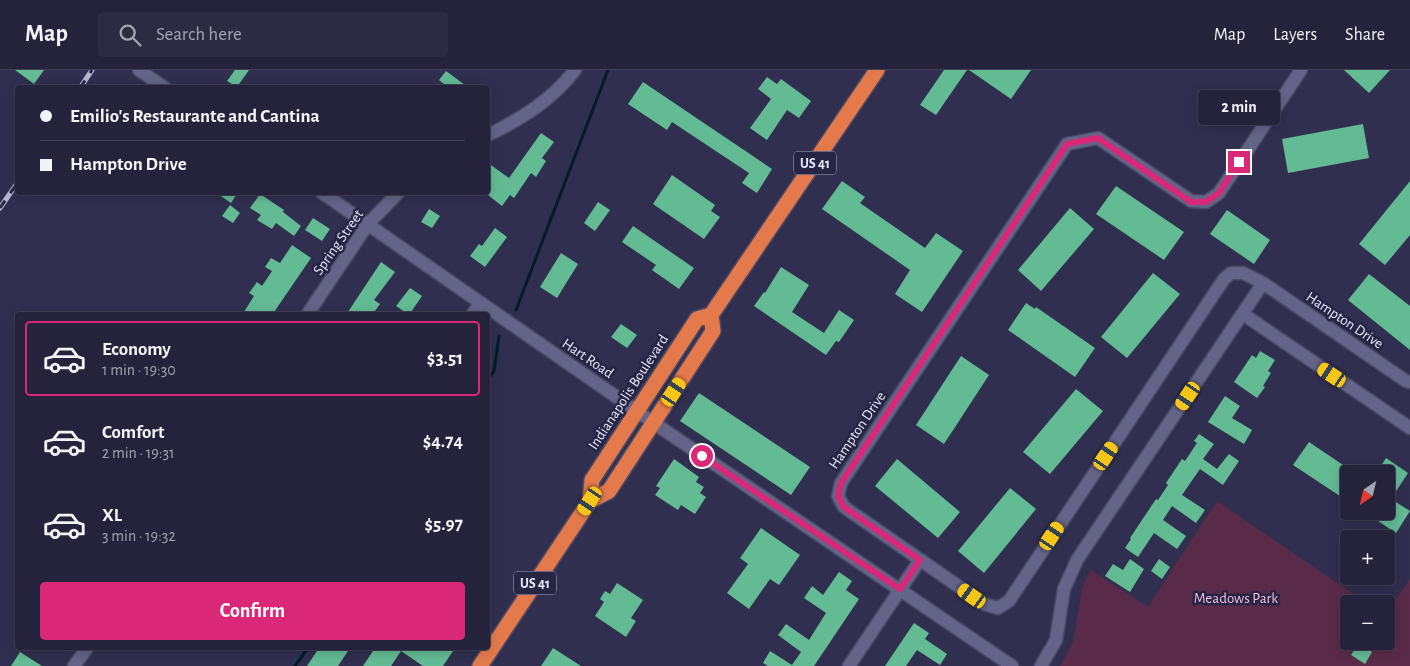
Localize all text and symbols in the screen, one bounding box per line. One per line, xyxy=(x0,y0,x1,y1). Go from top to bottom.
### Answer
search box xyxy=(98,12,448,57)
icon: search xyxy=(116,21,144,49)
text: Map xyxy=(25,22,68,46)
text: Search here xyxy=(156,25,242,44)
text: Map xyxy=(1214,26,1245,44)
text: Layers xyxy=(1273,26,1317,44)
text: Share xyxy=(1345,26,1385,44)
callout: 2 min xyxy=(1198,89,1280,124)
text: 2 min xyxy=(1221,99,1257,115)
text: Emilio's Restaurante and Cantina xyxy=(70,107,320,126)
route end xyxy=(1228,151,1250,173)
road number: US 41 xyxy=(794,152,836,175)
text: Hampton Drive xyxy=(70,155,187,174)
street label: Spring Street xyxy=(311,207,366,278)
street label: Hampton Drive xyxy=(1303,289,1386,352)
street label: Indianapolis Boulevard xyxy=(586,332,671,452)
icon: car xyxy=(42,336,87,381)
street label: Hart Road xyxy=(559,336,616,381)
text: Economy xyxy=(102,340,171,359)
text: $3.51 xyxy=(427,349,463,368)
car xyxy=(1315,360,1348,390)
text: 1 min · 19:30 xyxy=(102,362,176,378)
car xyxy=(659,375,688,409)
car xyxy=(1173,379,1202,413)
street label: Hampton Drive xyxy=(826,389,889,472)
icon: car xyxy=(42,419,87,464)
text: Comfort xyxy=(102,423,164,442)
text: $4.74 xyxy=(423,432,463,451)
car xyxy=(1091,439,1120,473)
text: 2 min · 19:31 xyxy=(102,445,175,461)
route start xyxy=(691,445,713,467)
north arrow xyxy=(1340,465,1395,520)
map controls xyxy=(1340,465,1395,650)
car xyxy=(575,484,604,518)
icon: car xyxy=(42,502,87,547)
text: XL xyxy=(102,506,122,525)
text: $5.97 xyxy=(425,515,463,534)
car xyxy=(1037,519,1066,553)
text: 3 min · 19:32 xyxy=(102,528,176,544)
button: + xyxy=(1340,530,1395,585)
road number: US 41 xyxy=(514,572,556,594)
car xyxy=(955,581,988,611)
button: Confirm xyxy=(40,582,465,640)
park label: Meadows Park xyxy=(1194,591,1278,606)
button: − xyxy=(1340,595,1395,650)

